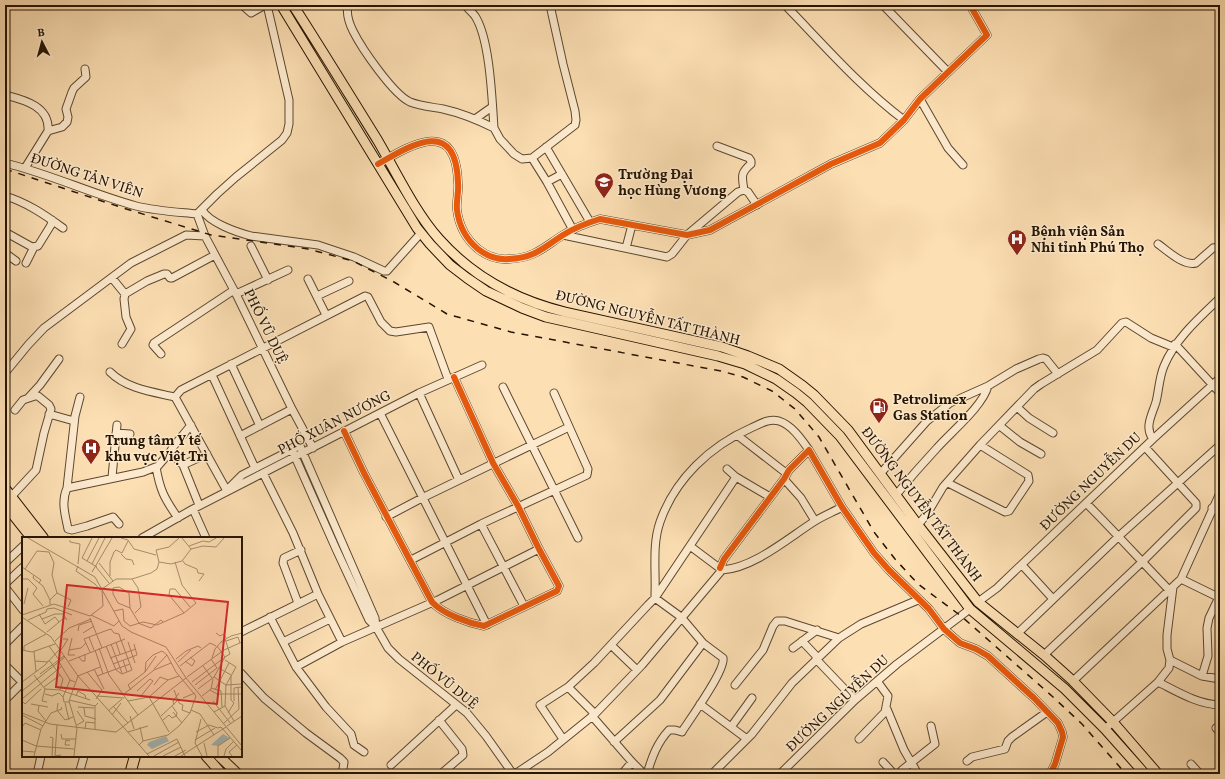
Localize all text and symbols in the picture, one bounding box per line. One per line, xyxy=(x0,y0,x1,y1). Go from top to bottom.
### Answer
north arrow xyxy=(22,22,62,62)
text: B xyxy=(37,26,46,41)
street label: ĐƯỜNG TẢN VIÊN xyxy=(28,148,145,204)
place label: Trường Đại học Hùng Vương xyxy=(618,166,727,201)
school or university icon: Trường Đại học Hùng Vương xyxy=(593,171,615,199)
place label: Bệnh viện Sản Nhi tỉnh Phú Thọ xyxy=(1031,223,1144,258)
hospital icon: Bệnh viện Sản Nhi tỉnh Phú Thọ xyxy=(1006,228,1028,256)
street label: ĐƯỜNG NGUYỄN TẤT THÀNH xyxy=(553,284,742,351)
street label: PHỐ VŨ DUỆ xyxy=(238,285,293,367)
street label: PHỐ XUÂN NƯƠNG xyxy=(274,385,394,460)
place label: Petrolimex Gas Station xyxy=(893,391,968,426)
fuel station icon: Petrolimex Gas Station xyxy=(868,396,890,424)
street label: ĐƯỜNG NGUYỄN TẤT THÀNH xyxy=(856,422,987,586)
street label: ĐƯỜNG NGUYỄN DU xyxy=(1035,427,1146,536)
place label: Trung tâm Y tế khu vực Việt Trì xyxy=(105,432,208,467)
hospital icon: Trung tâm Y tế khu vực Việt Trì xyxy=(80,437,102,465)
inset map xyxy=(22,537,242,757)
street label: PHỐ VŨ DUỆ xyxy=(407,647,483,714)
street label: ĐƯỜNG NGUYỄN DU xyxy=(781,650,894,757)

